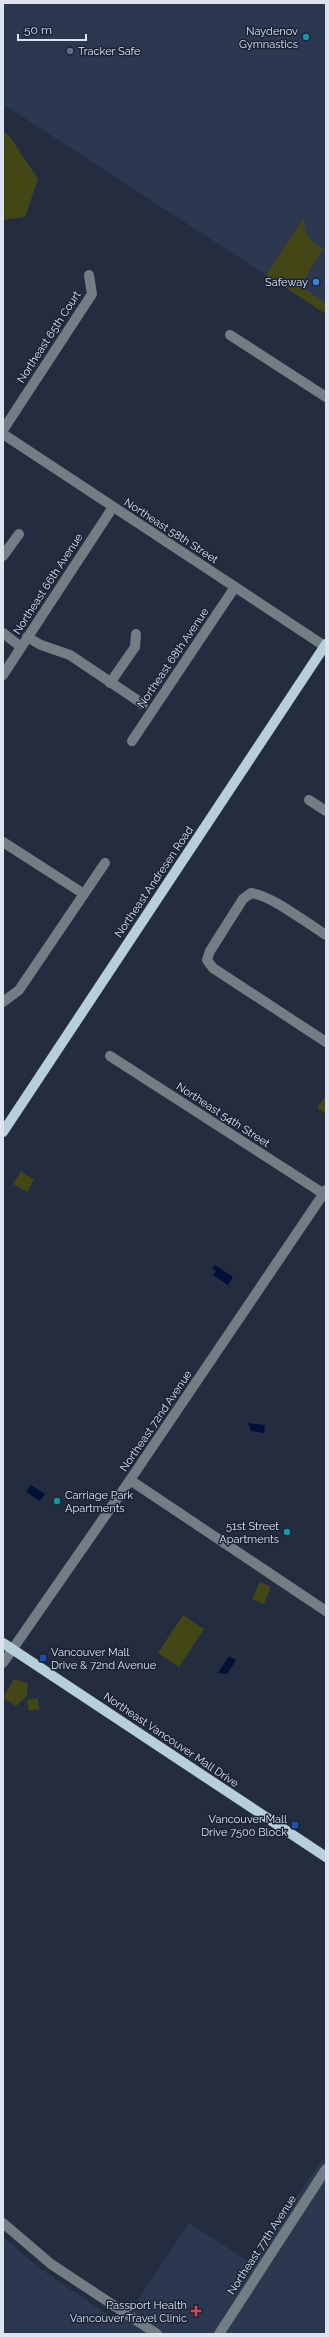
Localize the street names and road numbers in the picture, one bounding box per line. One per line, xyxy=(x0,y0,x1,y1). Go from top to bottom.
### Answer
street label: Northeast 65th Court xyxy=(14,288,84,385)
street label: Northeast 58th Street xyxy=(122,496,221,566)
street label: Northeast 66th Avenue xyxy=(11,531,86,637)
street label: Northeast 68th Avenue xyxy=(135,605,212,710)
street label: Northeast Andresen Road xyxy=(112,824,196,940)
street label: Northeast 54th Street xyxy=(174,1080,272,1150)
street label: Northeast 72nd Avenue xyxy=(117,1368,195,1474)
street label: Northeast Vancouver Mall Drive xyxy=(101,1690,241,1790)
street label: Northeast 77th Avenue xyxy=(225,2192,299,2297)

